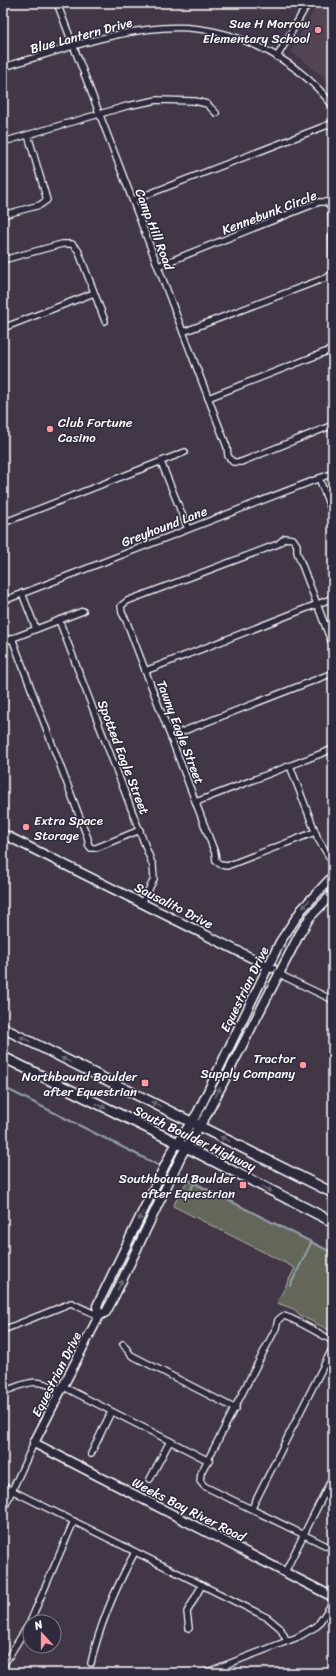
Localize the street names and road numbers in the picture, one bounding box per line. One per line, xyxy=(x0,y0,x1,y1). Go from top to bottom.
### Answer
street label: Blue Lantern Drive xyxy=(27,11,135,60)
street label: Kennebunk Circle xyxy=(218,184,320,241)
street label: Camp Hill Road xyxy=(128,185,181,275)
street label: Greyhound Lane xyxy=(118,499,211,553)
street label: Tawny Eagle Street xyxy=(150,677,211,788)
street label: Spotted Eagle Street xyxy=(91,696,156,818)
street label: Sausalito Drive xyxy=(130,876,218,935)
street label: Equestrian Drive xyxy=(214,942,275,1036)
street label: South Boulder Highway xyxy=(130,1099,260,1178)
street label: Equestrian Drive xyxy=(25,1327,88,1421)
street label: Weeks Bay River Road xyxy=(128,1471,251,1549)

